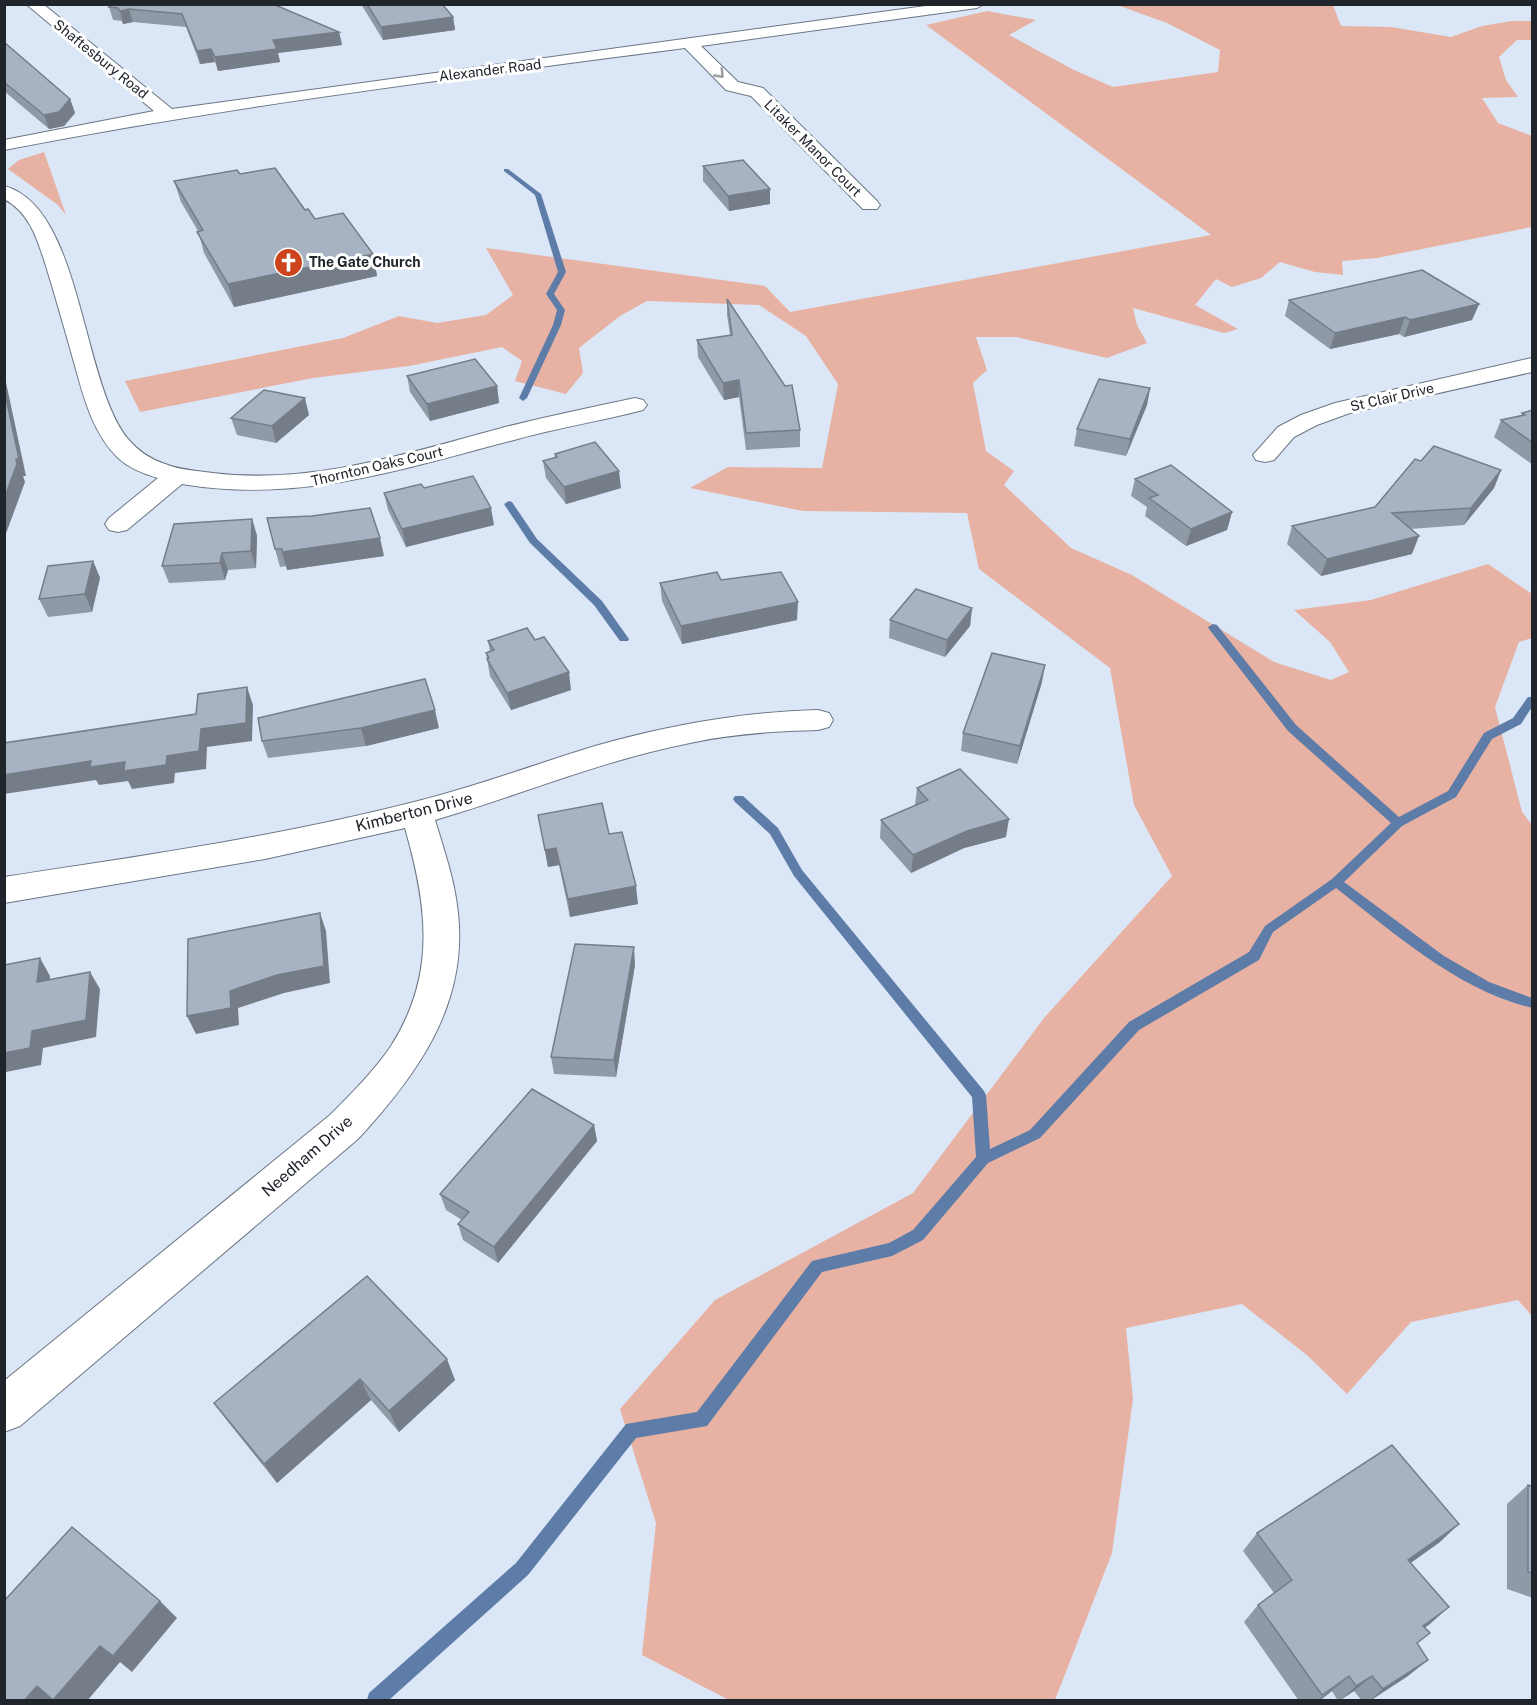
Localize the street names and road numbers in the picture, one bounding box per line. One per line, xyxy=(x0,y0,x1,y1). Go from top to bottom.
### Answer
street label: Shaftesbury Road xyxy=(51,16,151,102)
street label: Alexander Road xyxy=(438,56,542,84)
street label: Litaker Manor Court xyxy=(761,96,865,200)
street label: St Clair Drive xyxy=(1349,380,1435,414)
street label: Thornton Oaks Court xyxy=(310,443,444,489)
street label: Kimberton Drive xyxy=(354,788,474,836)
street label: Needham Drive xyxy=(258,1112,356,1200)

